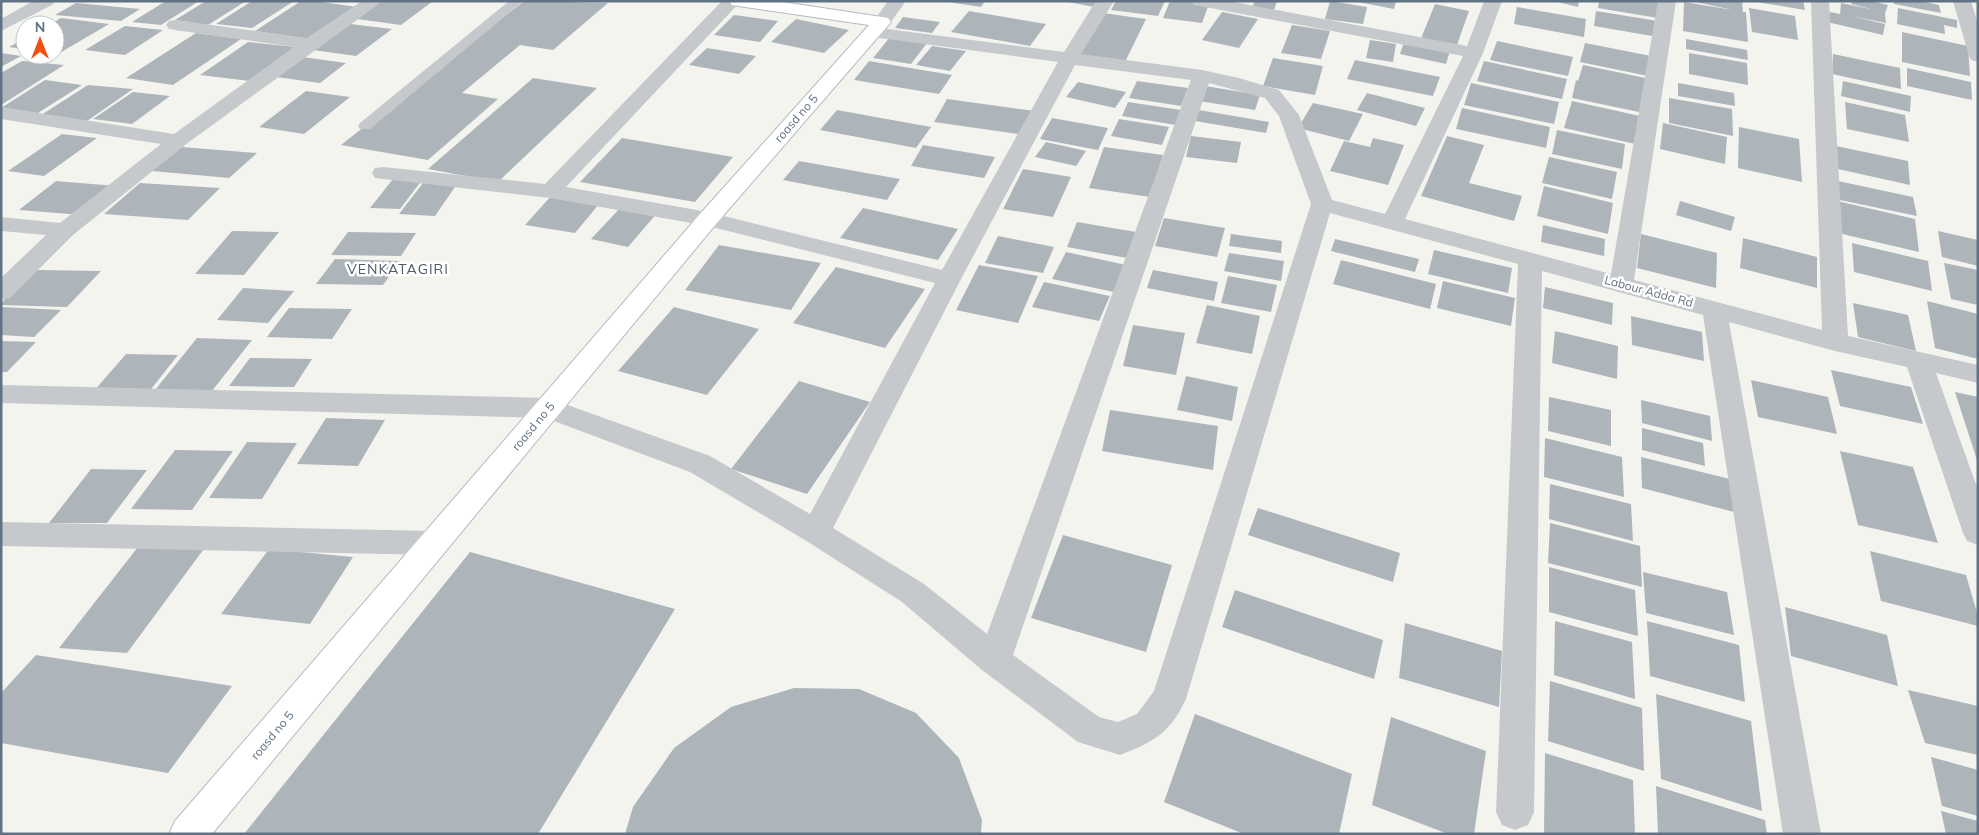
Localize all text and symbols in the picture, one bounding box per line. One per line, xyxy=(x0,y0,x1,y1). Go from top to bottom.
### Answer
north arrow xyxy=(15,15,65,65)
text: N xyxy=(35,18,45,36)
street label: roasd no 5 xyxy=(771,91,821,145)
district label: VENKATAGIRI xyxy=(347,260,449,278)
street label: Labour Adda Rd xyxy=(1603,272,1695,310)
street label: roasd no 5 xyxy=(508,399,558,453)
street label: roasd no 5 xyxy=(247,708,297,762)

